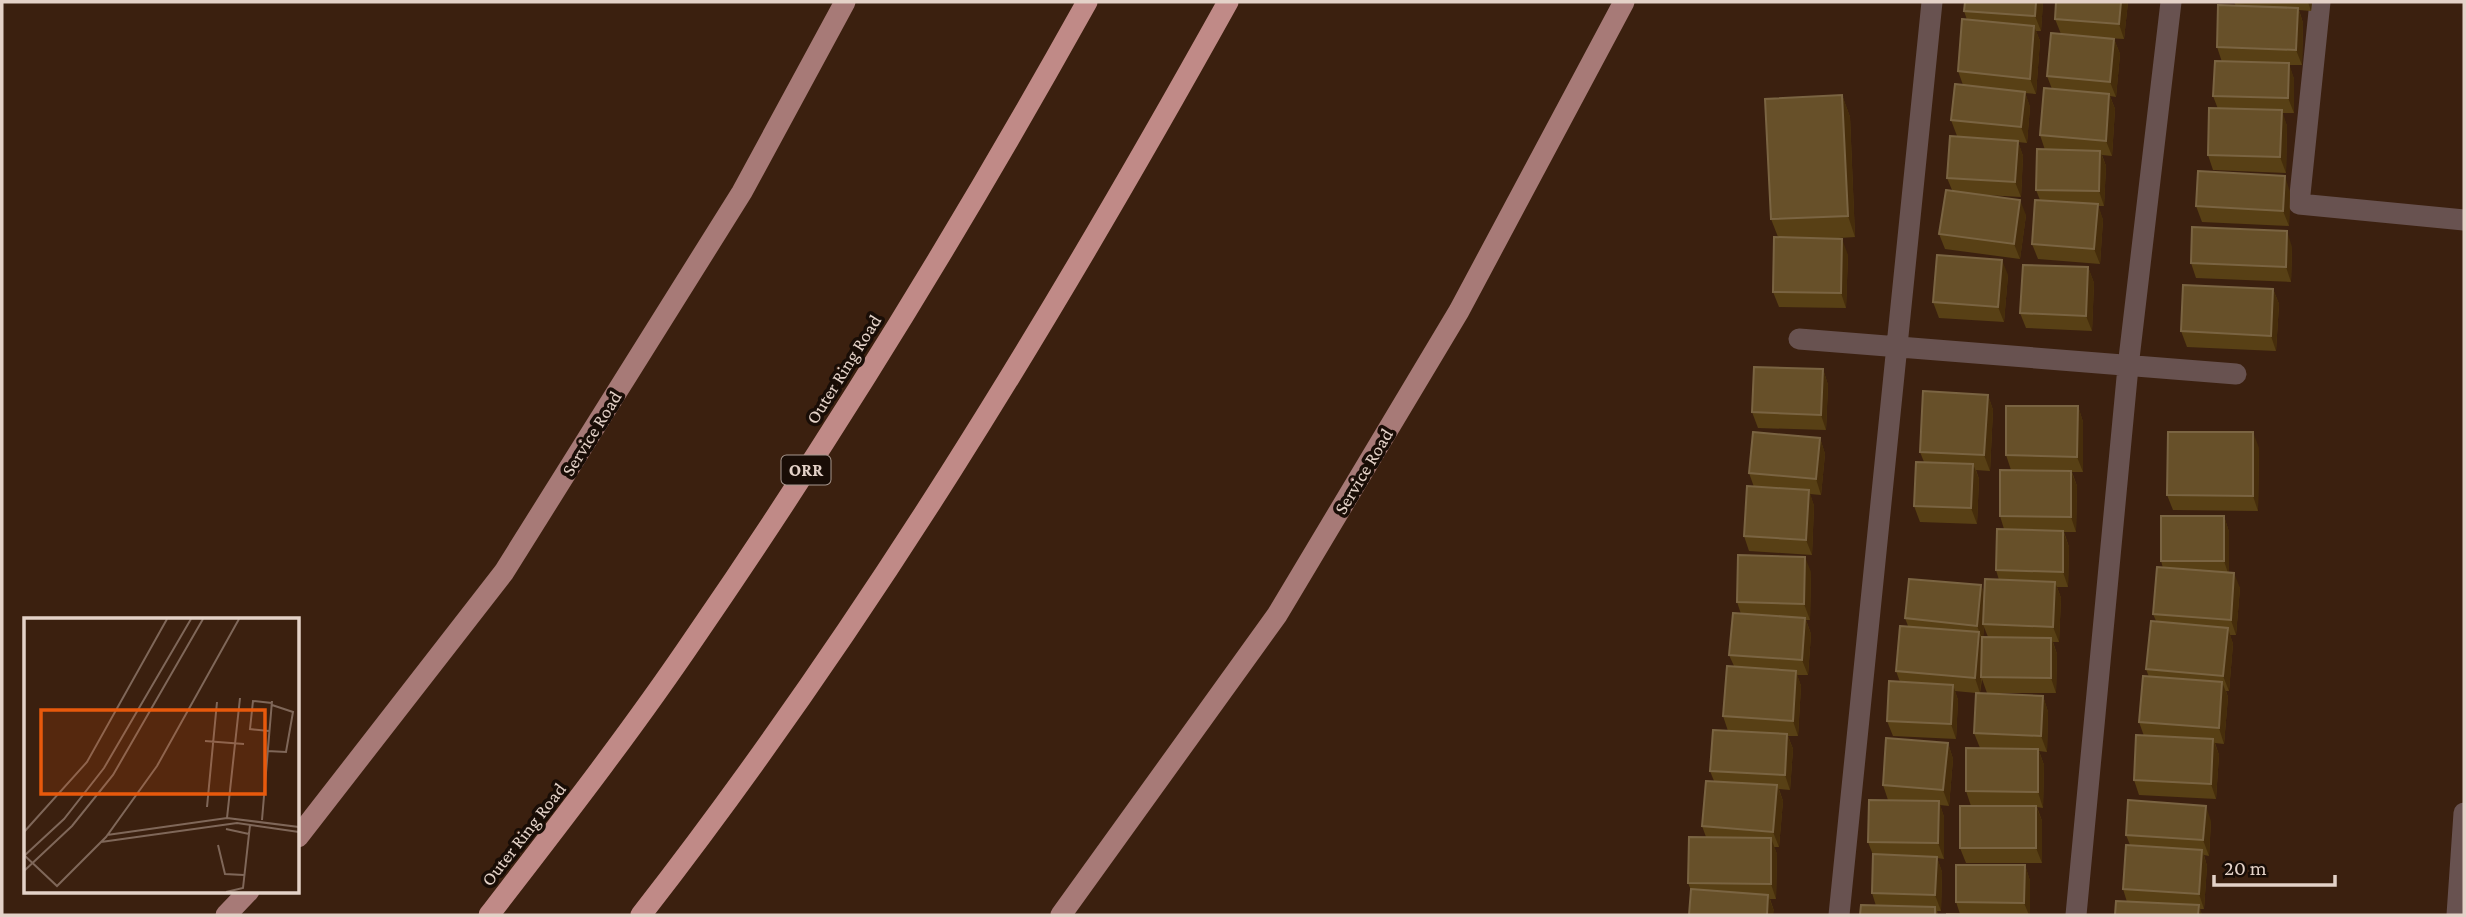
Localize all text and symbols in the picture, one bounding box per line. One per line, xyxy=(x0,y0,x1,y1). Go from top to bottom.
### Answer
street label: Outer Ring Road xyxy=(802,311,885,428)
street label: Service Road xyxy=(557,387,626,480)
street label: Service Road xyxy=(1330,425,1397,518)
road number: ORR xyxy=(782,456,830,484)
inset map xyxy=(24,618,299,892)
street label: Outer Ring Road xyxy=(477,779,570,890)
scale bar xyxy=(2214,844,2335,888)
text: 20 m xyxy=(2224,856,2267,880)

